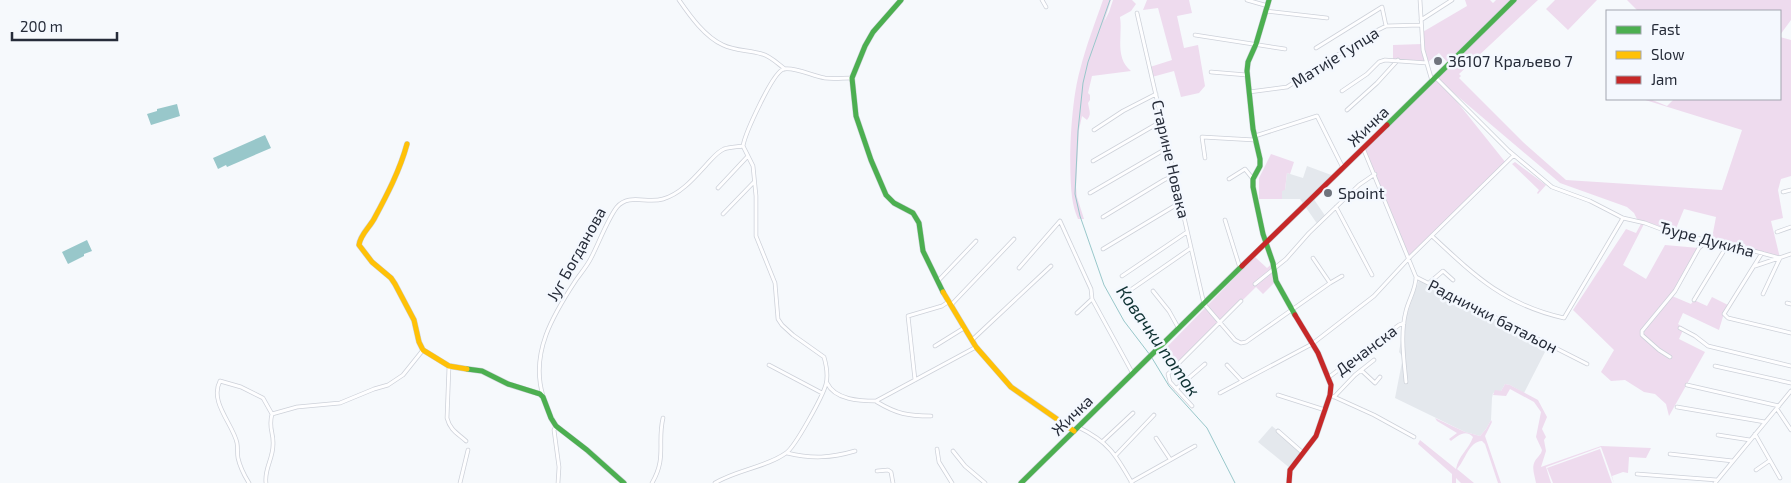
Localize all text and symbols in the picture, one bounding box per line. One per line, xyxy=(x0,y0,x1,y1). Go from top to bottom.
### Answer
scale bar xyxy=(12,10,118,42)
legend xyxy=(1606,10,1781,100)
text: 200 m xyxy=(20,17,63,35)
text: Fast xyxy=(1651,20,1681,38)
street label: Матије Гупца xyxy=(1288,22,1382,92)
text: Slow xyxy=(1651,45,1685,63)
place label: 36107 Краљево 7 xyxy=(1448,51,1573,70)
marker: 36107 Краљево 7 xyxy=(1432,55,1444,67)
text: Jam xyxy=(1651,70,1677,88)
street label: Старине Новака xyxy=(1149,98,1194,220)
street label: Жичка xyxy=(1343,101,1392,150)
place label: Spoint xyxy=(1338,183,1385,202)
marker: Spoint xyxy=(1322,187,1334,199)
street label: Југ Богданова xyxy=(542,204,610,304)
street label: Ђуре Дукића xyxy=(1657,217,1757,261)
street label: Раднички батаљон xyxy=(1425,275,1561,356)
water label: Ковачки поток xyxy=(1112,281,1206,401)
street label: Дечанска xyxy=(1331,320,1400,379)
street label: Жичка xyxy=(1047,390,1096,439)

